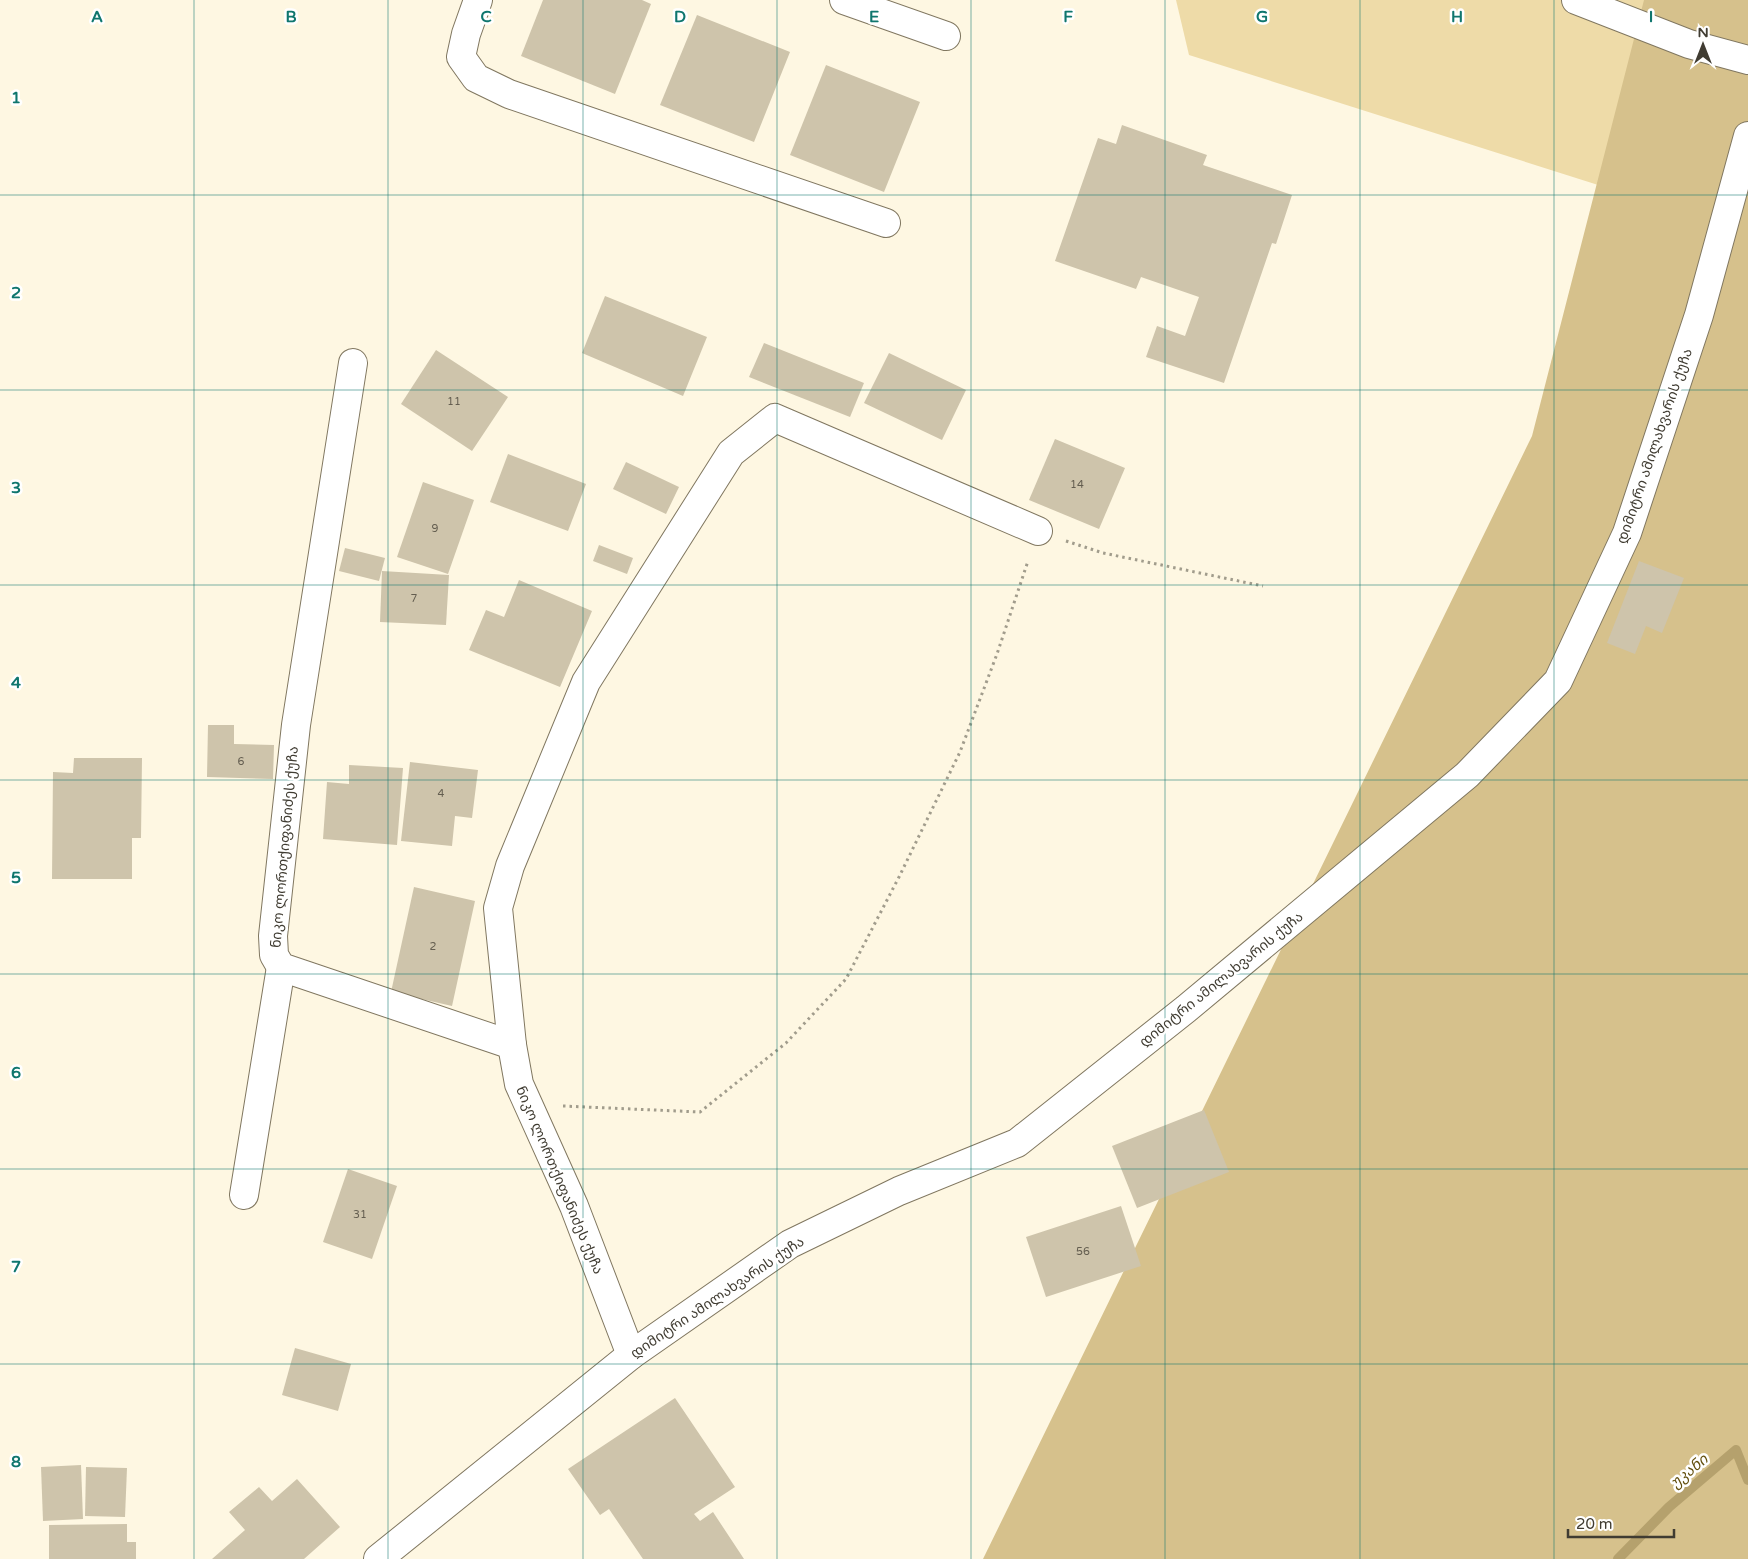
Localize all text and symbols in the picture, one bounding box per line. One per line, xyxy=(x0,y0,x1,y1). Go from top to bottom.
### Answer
text: A xyxy=(91,7,103,27)
text: B xyxy=(285,7,297,27)
text: C xyxy=(480,7,492,27)
text: D xyxy=(674,7,686,27)
text: E xyxy=(869,7,879,27)
text: F xyxy=(1063,7,1073,27)
text: G xyxy=(1256,7,1268,27)
text: H xyxy=(1451,7,1463,27)
text: I xyxy=(1649,7,1653,27)
north arrow xyxy=(1678,20,1728,70)
text: N xyxy=(1697,24,1709,41)
text: 1 xyxy=(11,88,21,108)
text: 2 xyxy=(11,283,21,303)
street label: დიმიტრი ამილახვარის ქუჩა xyxy=(1613,346,1696,546)
house number: 11 xyxy=(447,395,461,408)
text: 3 xyxy=(11,478,21,498)
house number: 14 xyxy=(1070,478,1084,491)
house number: 9 xyxy=(432,522,439,535)
house number: 7 xyxy=(411,592,418,605)
text: 4 xyxy=(11,673,21,693)
street label: ნიკო ლორთქიფანიძეს ქუჩა xyxy=(267,745,302,949)
house number: 6 xyxy=(238,755,245,768)
house number: 4 xyxy=(438,787,445,800)
text: 5 xyxy=(11,868,21,888)
street label: დიმიტრი ამილახვარის ქუჩა xyxy=(1136,908,1307,1051)
house number: 2 xyxy=(430,940,437,953)
text: 6 xyxy=(11,1063,21,1083)
street label: ნიკო ლორთქიფანიძეს ქუჩა xyxy=(512,1084,607,1277)
house number: 31 xyxy=(353,1208,367,1221)
street label: დიმიტრი ამილახვარის ქუჩა xyxy=(627,1233,807,1362)
house number: 56 xyxy=(1076,1245,1090,1258)
text: 7 xyxy=(11,1257,21,1277)
water label: უკანი xyxy=(1667,1449,1712,1492)
text: 8 xyxy=(11,1452,21,1472)
scale bar xyxy=(1568,1506,1674,1538)
text: 20 m xyxy=(1576,1515,1613,1533)

